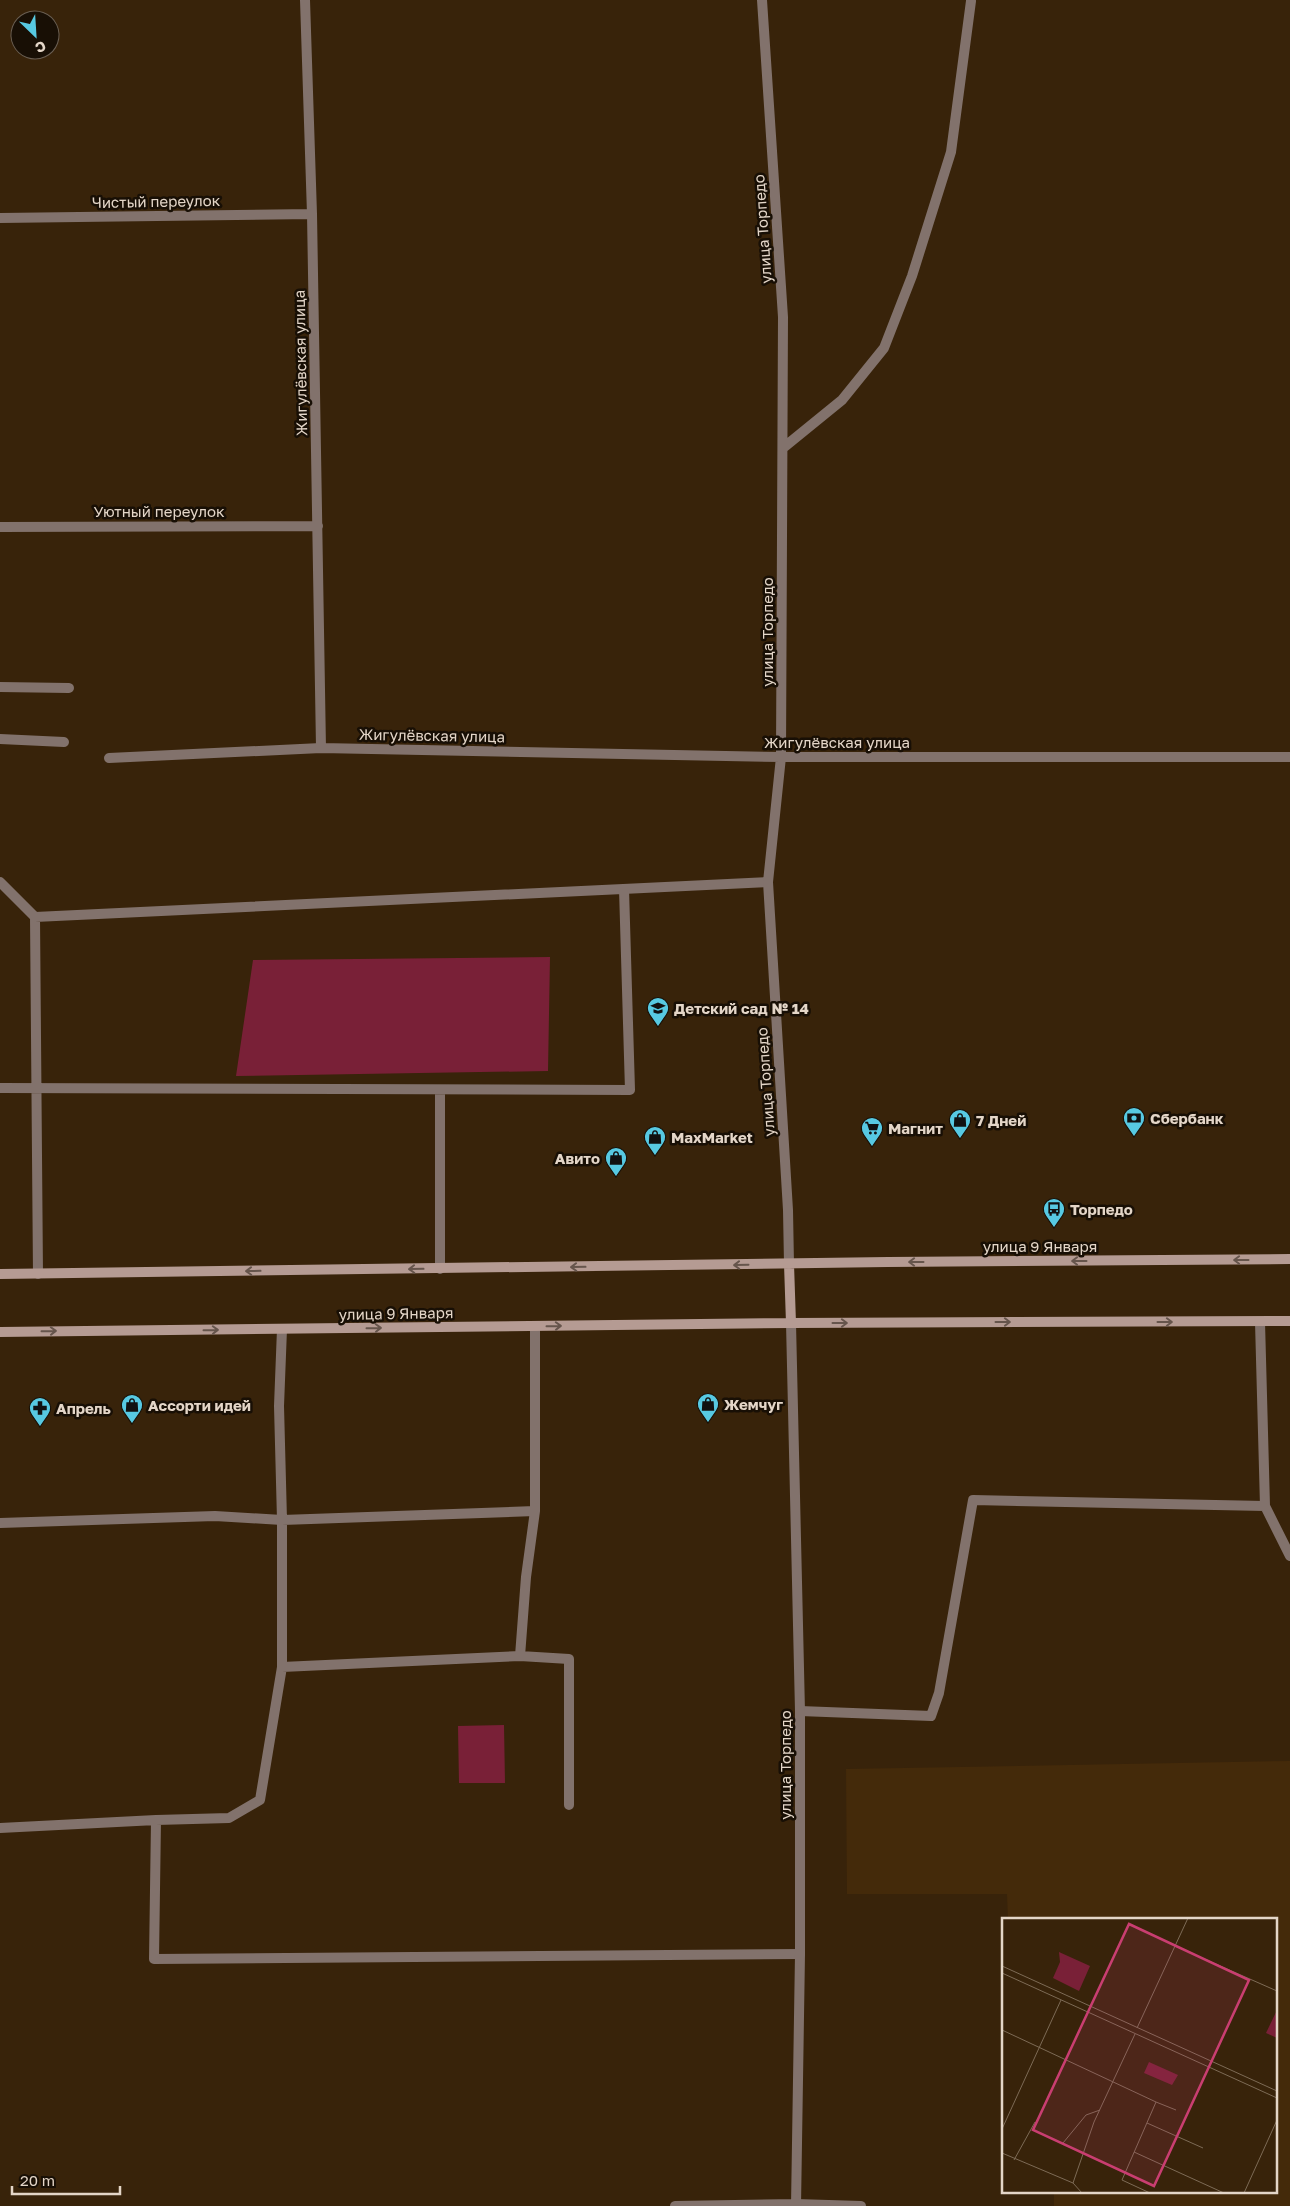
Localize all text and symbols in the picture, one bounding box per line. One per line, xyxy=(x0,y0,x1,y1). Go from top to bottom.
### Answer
north arrow xyxy=(10,10,60,60)
text: С xyxy=(33,37,49,57)
street label: улица Торпедо xyxy=(749,174,775,284)
street label: Чистый переулок xyxy=(92,191,221,211)
street label: Жигулёвская улица xyxy=(290,290,310,436)
street label: Уютный переулок xyxy=(93,502,225,520)
street label: улица Торпедо xyxy=(758,577,776,687)
street label: Жигулёвская улица xyxy=(359,725,505,745)
street label: Жигулёвская улица xyxy=(764,733,910,751)
school or university icon: Детский сад № 14 xyxy=(646,996,670,1027)
place label: Детский сад № 14 xyxy=(674,999,809,1017)
street label: улица Торпедо xyxy=(752,1027,778,1137)
bank icon: Сбербанк xyxy=(1122,1106,1146,1137)
shop icon: 7 Дней xyxy=(948,1108,972,1139)
place label: Сбербанк xyxy=(1150,1109,1224,1127)
place label: 7 Дней xyxy=(976,1111,1026,1129)
supermarket icon: Магнит xyxy=(860,1116,884,1147)
place label: Магнит xyxy=(888,1119,943,1137)
shop icon: MaxMarket xyxy=(643,1125,667,1156)
place label: MaxMarket xyxy=(671,1128,753,1146)
shop icon: Авито xyxy=(604,1146,628,1177)
place label: Авито xyxy=(555,1149,600,1167)
bus stop icon: Торпедо xyxy=(1042,1197,1066,1228)
place label: Торпедо xyxy=(1070,1200,1133,1218)
street label: улица 9 Января xyxy=(983,1237,1097,1255)
one-way arrow xyxy=(1234,1255,1250,1265)
one-way arrow xyxy=(1071,1256,1088,1266)
one-way arrow xyxy=(909,1257,925,1267)
one-way arrow xyxy=(733,1260,749,1270)
one-way arrow xyxy=(570,1262,586,1272)
one-way arrow xyxy=(408,1264,424,1274)
one-way arrow xyxy=(245,1266,262,1276)
street label: улица 9 Января xyxy=(339,1303,453,1323)
one-way arrow xyxy=(1156,1317,1173,1327)
one-way arrow xyxy=(832,1318,848,1328)
one-way arrow xyxy=(994,1318,1010,1327)
one-way arrow xyxy=(545,1321,561,1331)
one-way arrow xyxy=(365,1323,381,1333)
one-way arrow xyxy=(202,1325,219,1335)
one-way arrow xyxy=(40,1326,56,1336)
shop icon: Жемчуг xyxy=(696,1392,720,1423)
shop icon: Ассорти идей xyxy=(120,1393,144,1424)
place label: Жемчуг xyxy=(724,1395,783,1413)
pharmacy icon: Апрель xyxy=(28,1396,52,1427)
place label: Ассорти идей xyxy=(148,1396,251,1414)
place label: Апрель xyxy=(56,1399,111,1417)
street label: улица Торпедо xyxy=(776,1710,794,1820)
inset map xyxy=(1002,1918,1278,2194)
scale bar xyxy=(12,2164,120,2196)
text: 20 m xyxy=(20,2171,55,2189)

